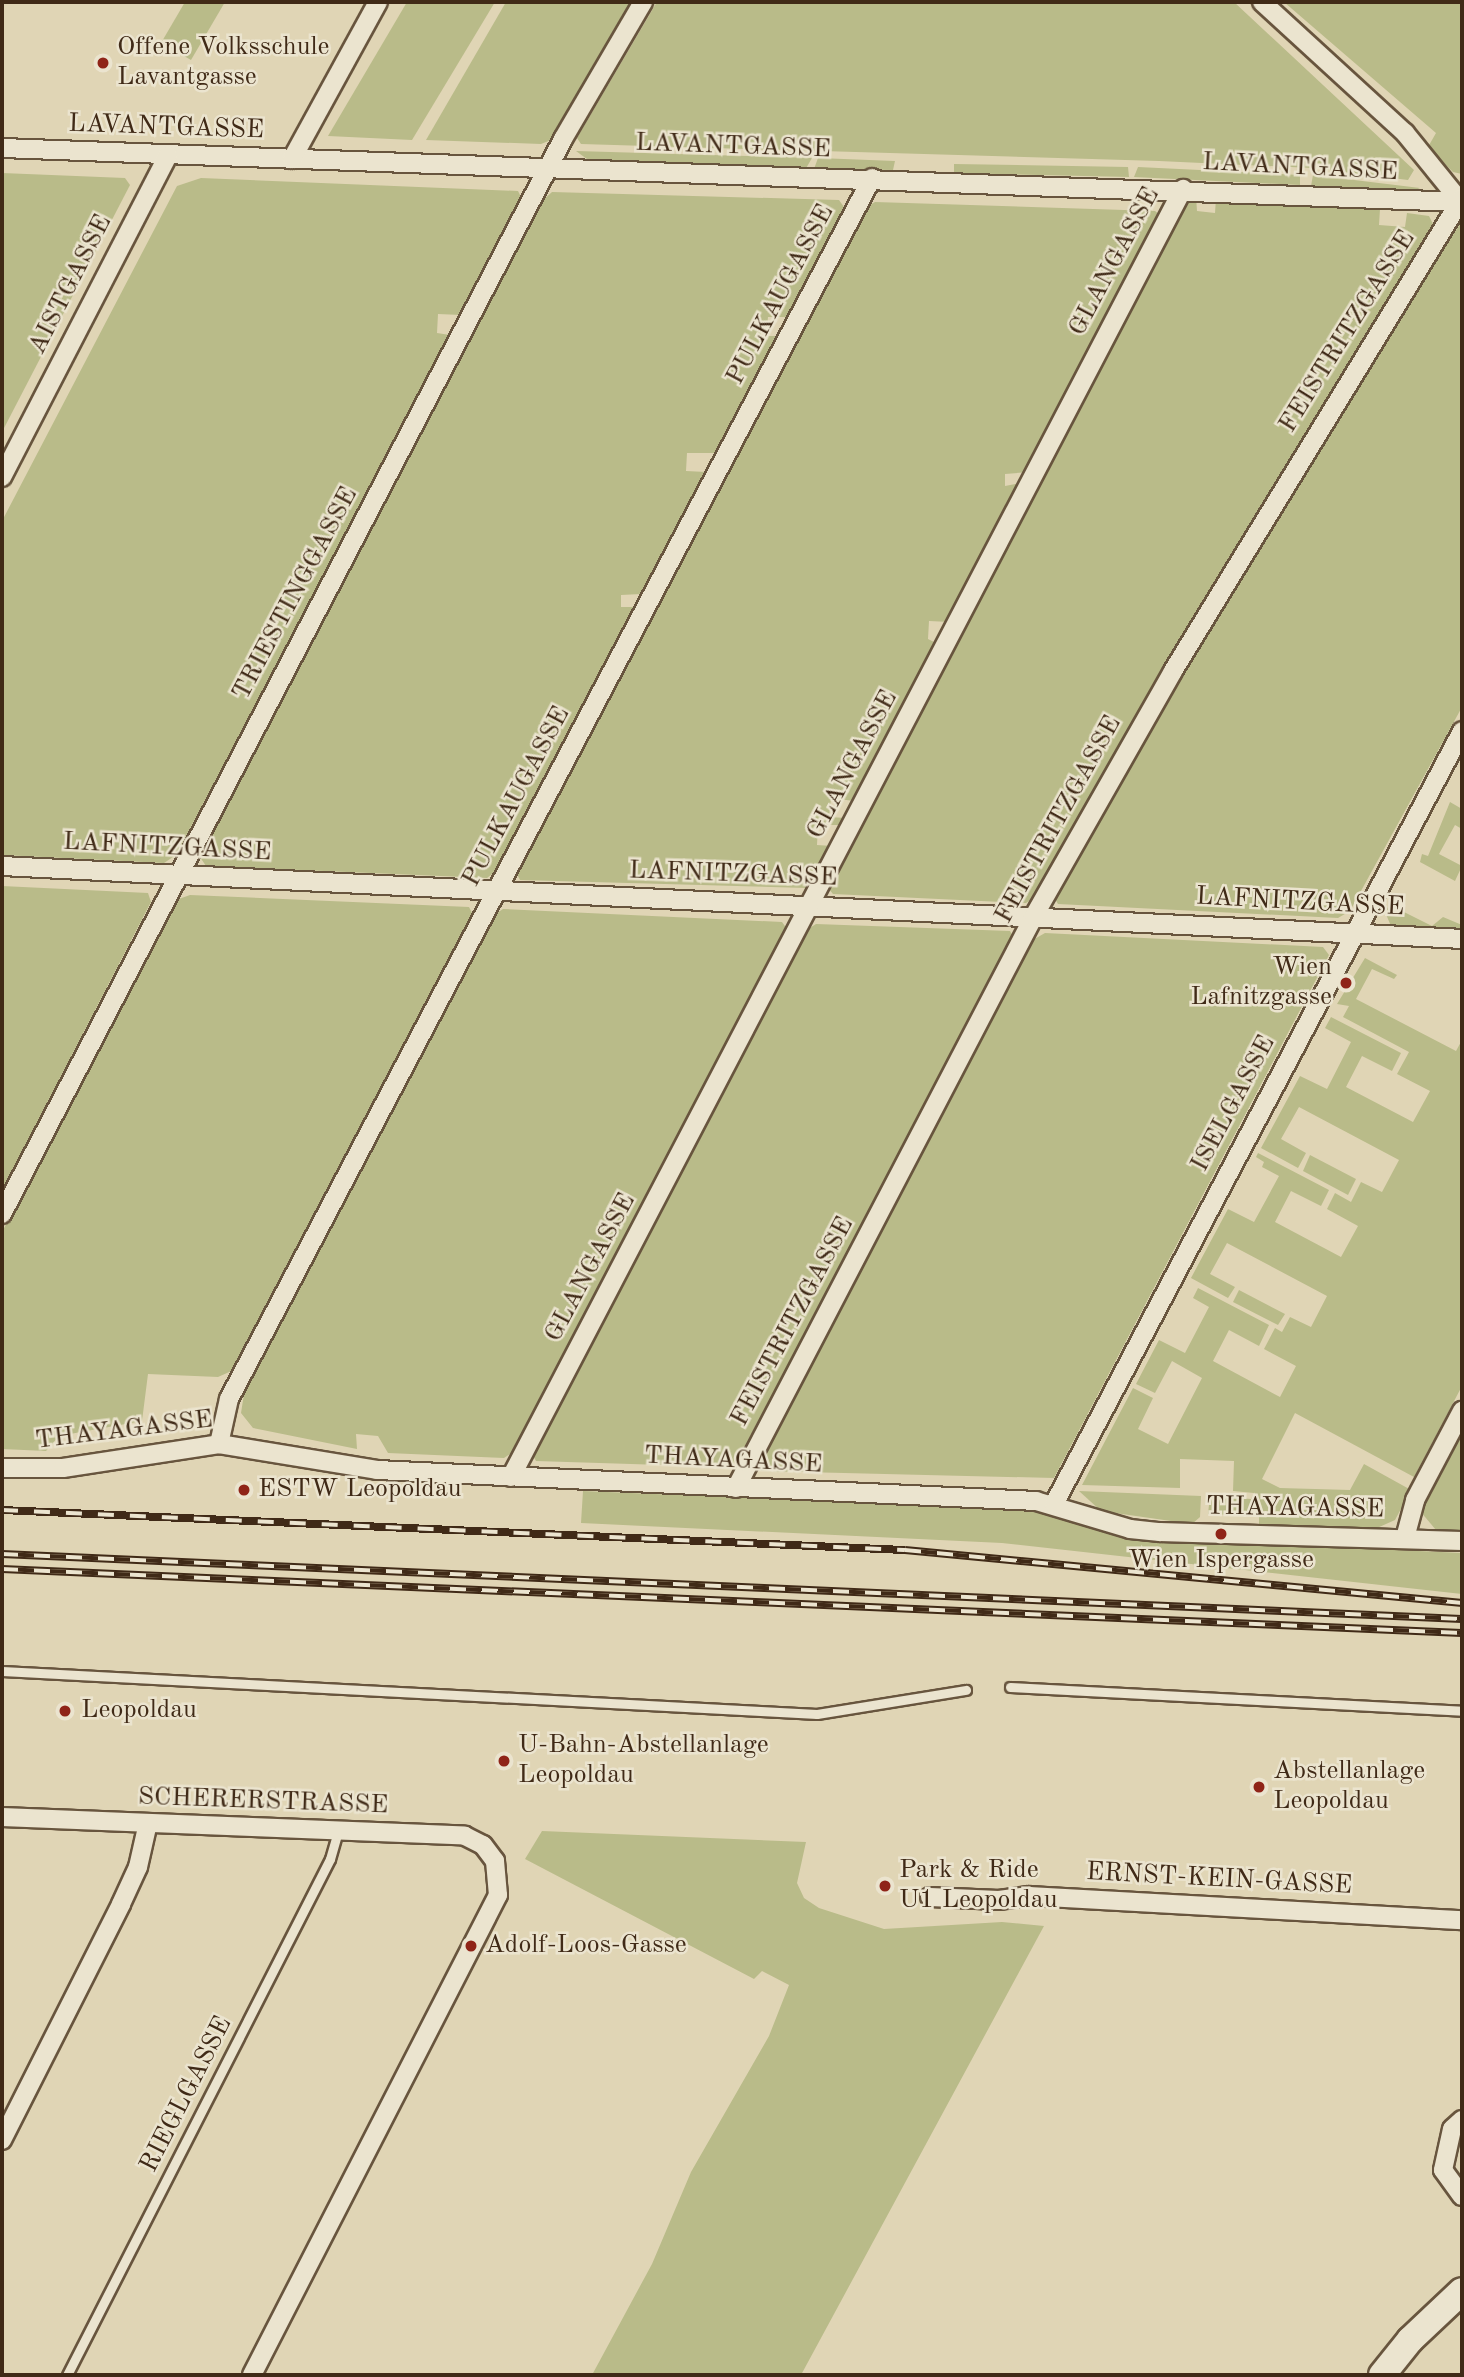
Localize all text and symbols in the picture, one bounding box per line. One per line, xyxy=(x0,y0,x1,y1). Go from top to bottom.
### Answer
place label: Offene Volksschule Lavantgasse xyxy=(117,32,330,94)
marker: Offene Volksschule Lavantgasse xyxy=(95,55,111,71)
street label: LAVANTGASSE xyxy=(68,109,264,147)
street label: LAVANTGASSE xyxy=(635,128,831,166)
street label: LAVANTGASSE xyxy=(1201,147,1399,189)
street label: GLANGASSE xyxy=(1063,182,1167,342)
street label: PULKAUGASSE xyxy=(720,199,842,391)
street label: AISTGASSE xyxy=(22,210,120,360)
street label: FEISTRITZGASSE xyxy=(1273,225,1423,439)
street label: TRIESTINGGASSE xyxy=(227,482,365,706)
street label: GLANGASSE xyxy=(801,685,905,845)
street label: PULKAUGASSE xyxy=(456,701,578,893)
street label: FEISTRITZGASSE xyxy=(989,711,1129,929)
street label: LAFNITZGASSE xyxy=(62,827,272,869)
street label: LAFNITZGASSE xyxy=(628,856,838,894)
street label: LAFNITZGASSE xyxy=(1195,882,1405,924)
place label: Wien Lafnitzgasse xyxy=(1190,952,1332,1014)
marker: Wien Lafnitzgasse xyxy=(1338,975,1354,991)
street label: ISELGASSE xyxy=(1185,1031,1283,1177)
street label: GLANGASSE xyxy=(539,1188,643,1348)
street label: FEISTRITZGASSE xyxy=(725,1212,861,1432)
street label: THAYAGASSE xyxy=(34,1405,214,1457)
street label: THAYAGASSE xyxy=(643,1441,823,1481)
place label: ESTW Leopoldau xyxy=(258,1474,462,1506)
marker: ESTW Leopoldau xyxy=(236,1482,252,1498)
street label: THAYAGASSE xyxy=(1206,1492,1384,1526)
marker: Wien Ispergasse xyxy=(1213,1526,1229,1542)
place label: Wien Ispergasse xyxy=(1128,1545,1314,1577)
place label: Leopoldau xyxy=(81,1695,197,1727)
marker: Leopoldau xyxy=(55,1701,75,1721)
place label: U-Bahn-Abstellanlage Leopoldau xyxy=(518,1730,769,1792)
marker: U-Bahn-Abstellanlage Leopoldau xyxy=(496,1753,512,1769)
place label: Abstellanlage Leopoldau xyxy=(1273,1756,1425,1817)
marker: Abstellanlage Leopoldau xyxy=(1251,1779,1267,1795)
street label: SCHERERSTRASSE xyxy=(137,1782,389,1822)
place label: Park & Ride U1 Leopoldau xyxy=(899,1855,1058,1916)
street label: ERNST-KEIN-GASSE xyxy=(1085,1857,1353,1903)
marker: Park & Ride U1 Leopoldau xyxy=(877,1878,893,1894)
place label: Adolf-Loos-Gasse xyxy=(485,1930,687,1962)
marker: Adolf-Loos-Gasse xyxy=(463,1938,479,1954)
street label: RIEGLGASSE xyxy=(134,2012,240,2178)

